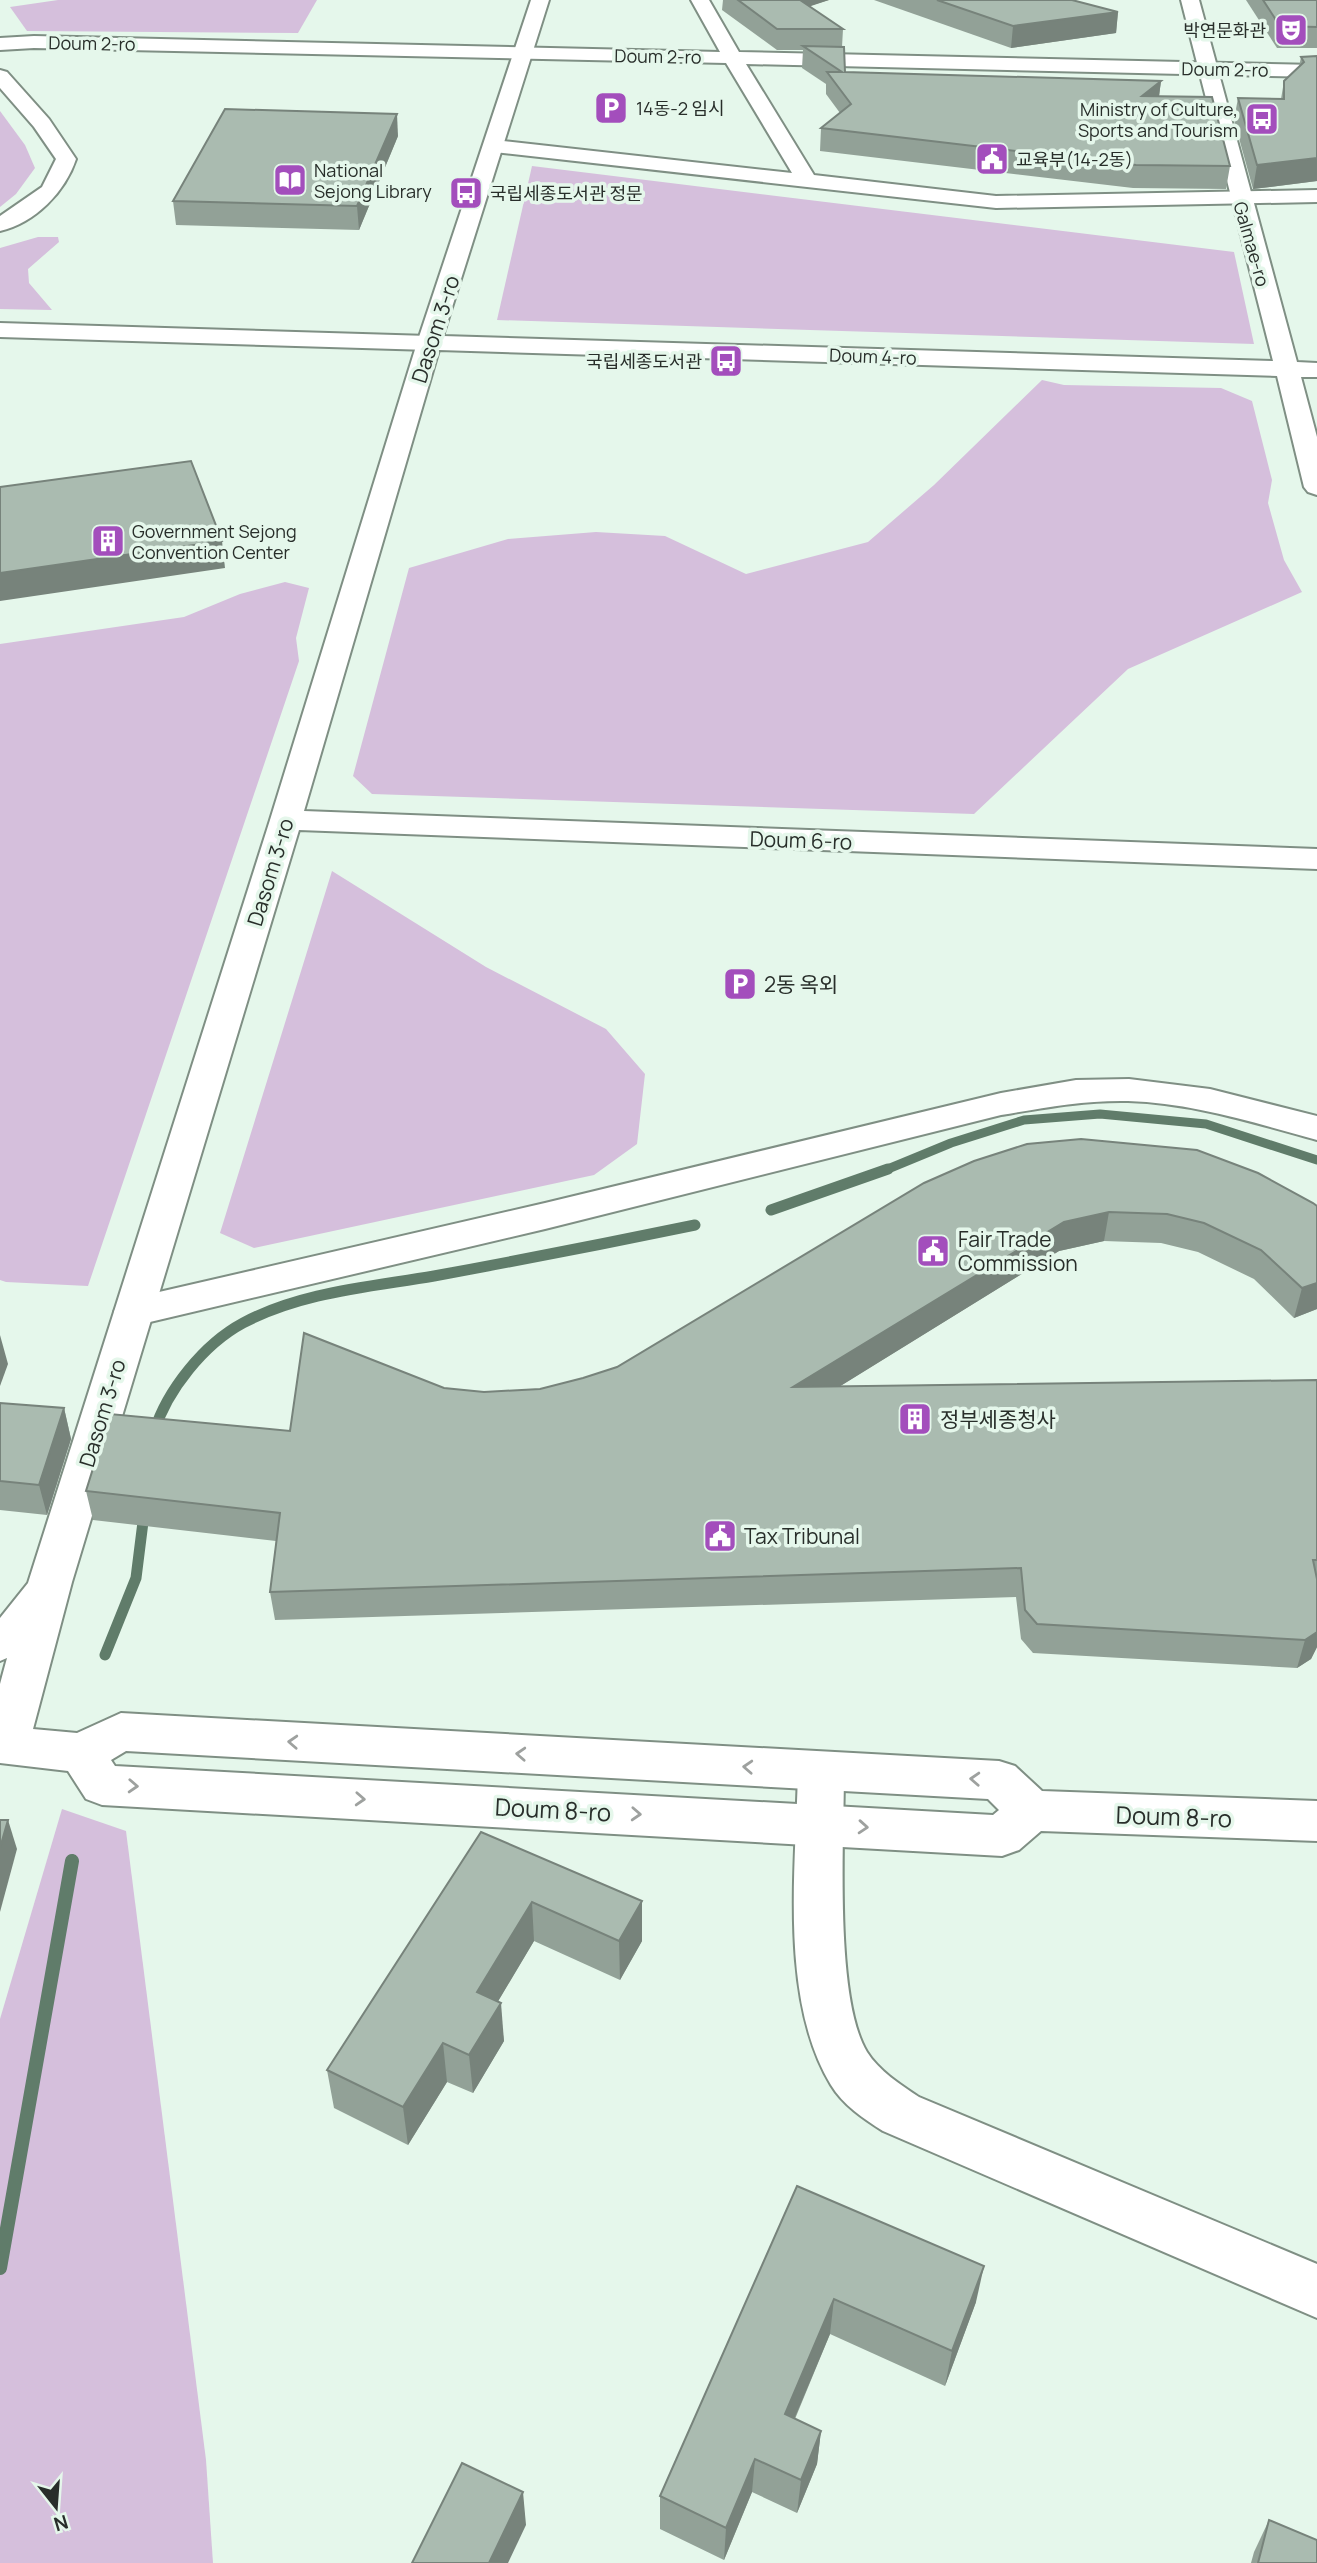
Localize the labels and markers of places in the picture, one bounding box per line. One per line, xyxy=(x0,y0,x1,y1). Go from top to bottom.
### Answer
theatre icon: 박연문화관 xyxy=(1272,11,1310,49)
place label: 박연문화관 xyxy=(1183,18,1266,42)
parking icon: 14동-2 임시 xyxy=(592,89,630,127)
place label: 14동-2 임시 xyxy=(636,96,725,120)
place label: Ministry of Culture, Sports and Tourism xyxy=(1078,97,1238,142)
bus stop icon: Ministry of Culture, Sports and Tourism xyxy=(1243,100,1281,138)
public building icon: 교육부(14-2동) xyxy=(973,140,1011,178)
place label: 교육부(14-2동) xyxy=(1016,147,1133,171)
place label: National Sejong Library xyxy=(314,158,432,203)
library icon: National Sejong Library xyxy=(271,161,309,199)
bus stop icon: 국립세종도서관 정문 xyxy=(447,174,485,212)
place label: 국립세종도서관 정문 xyxy=(490,181,643,205)
bus stop icon: 국립세종도서관 xyxy=(707,342,745,380)
place label: 국립세종도서관 xyxy=(586,349,702,373)
place label: Government Sejong Convention Center xyxy=(132,519,297,564)
building icon: Government Sejong Convention Center xyxy=(89,522,127,560)
parking icon: 2동 옥외 xyxy=(721,965,759,1003)
place label: 2동 옥외 xyxy=(764,970,838,998)
place label: Fair Trade Commission xyxy=(958,1225,1078,1277)
public building icon: Fair Trade Commission xyxy=(914,1232,952,1270)
building icon: 정부세종청사 xyxy=(896,1400,934,1438)
place label: 정부세종청사 xyxy=(940,1405,1056,1433)
public building icon: Tax Tribunal xyxy=(701,1517,739,1555)
place label: Tax Tribunal xyxy=(744,1522,860,1550)

